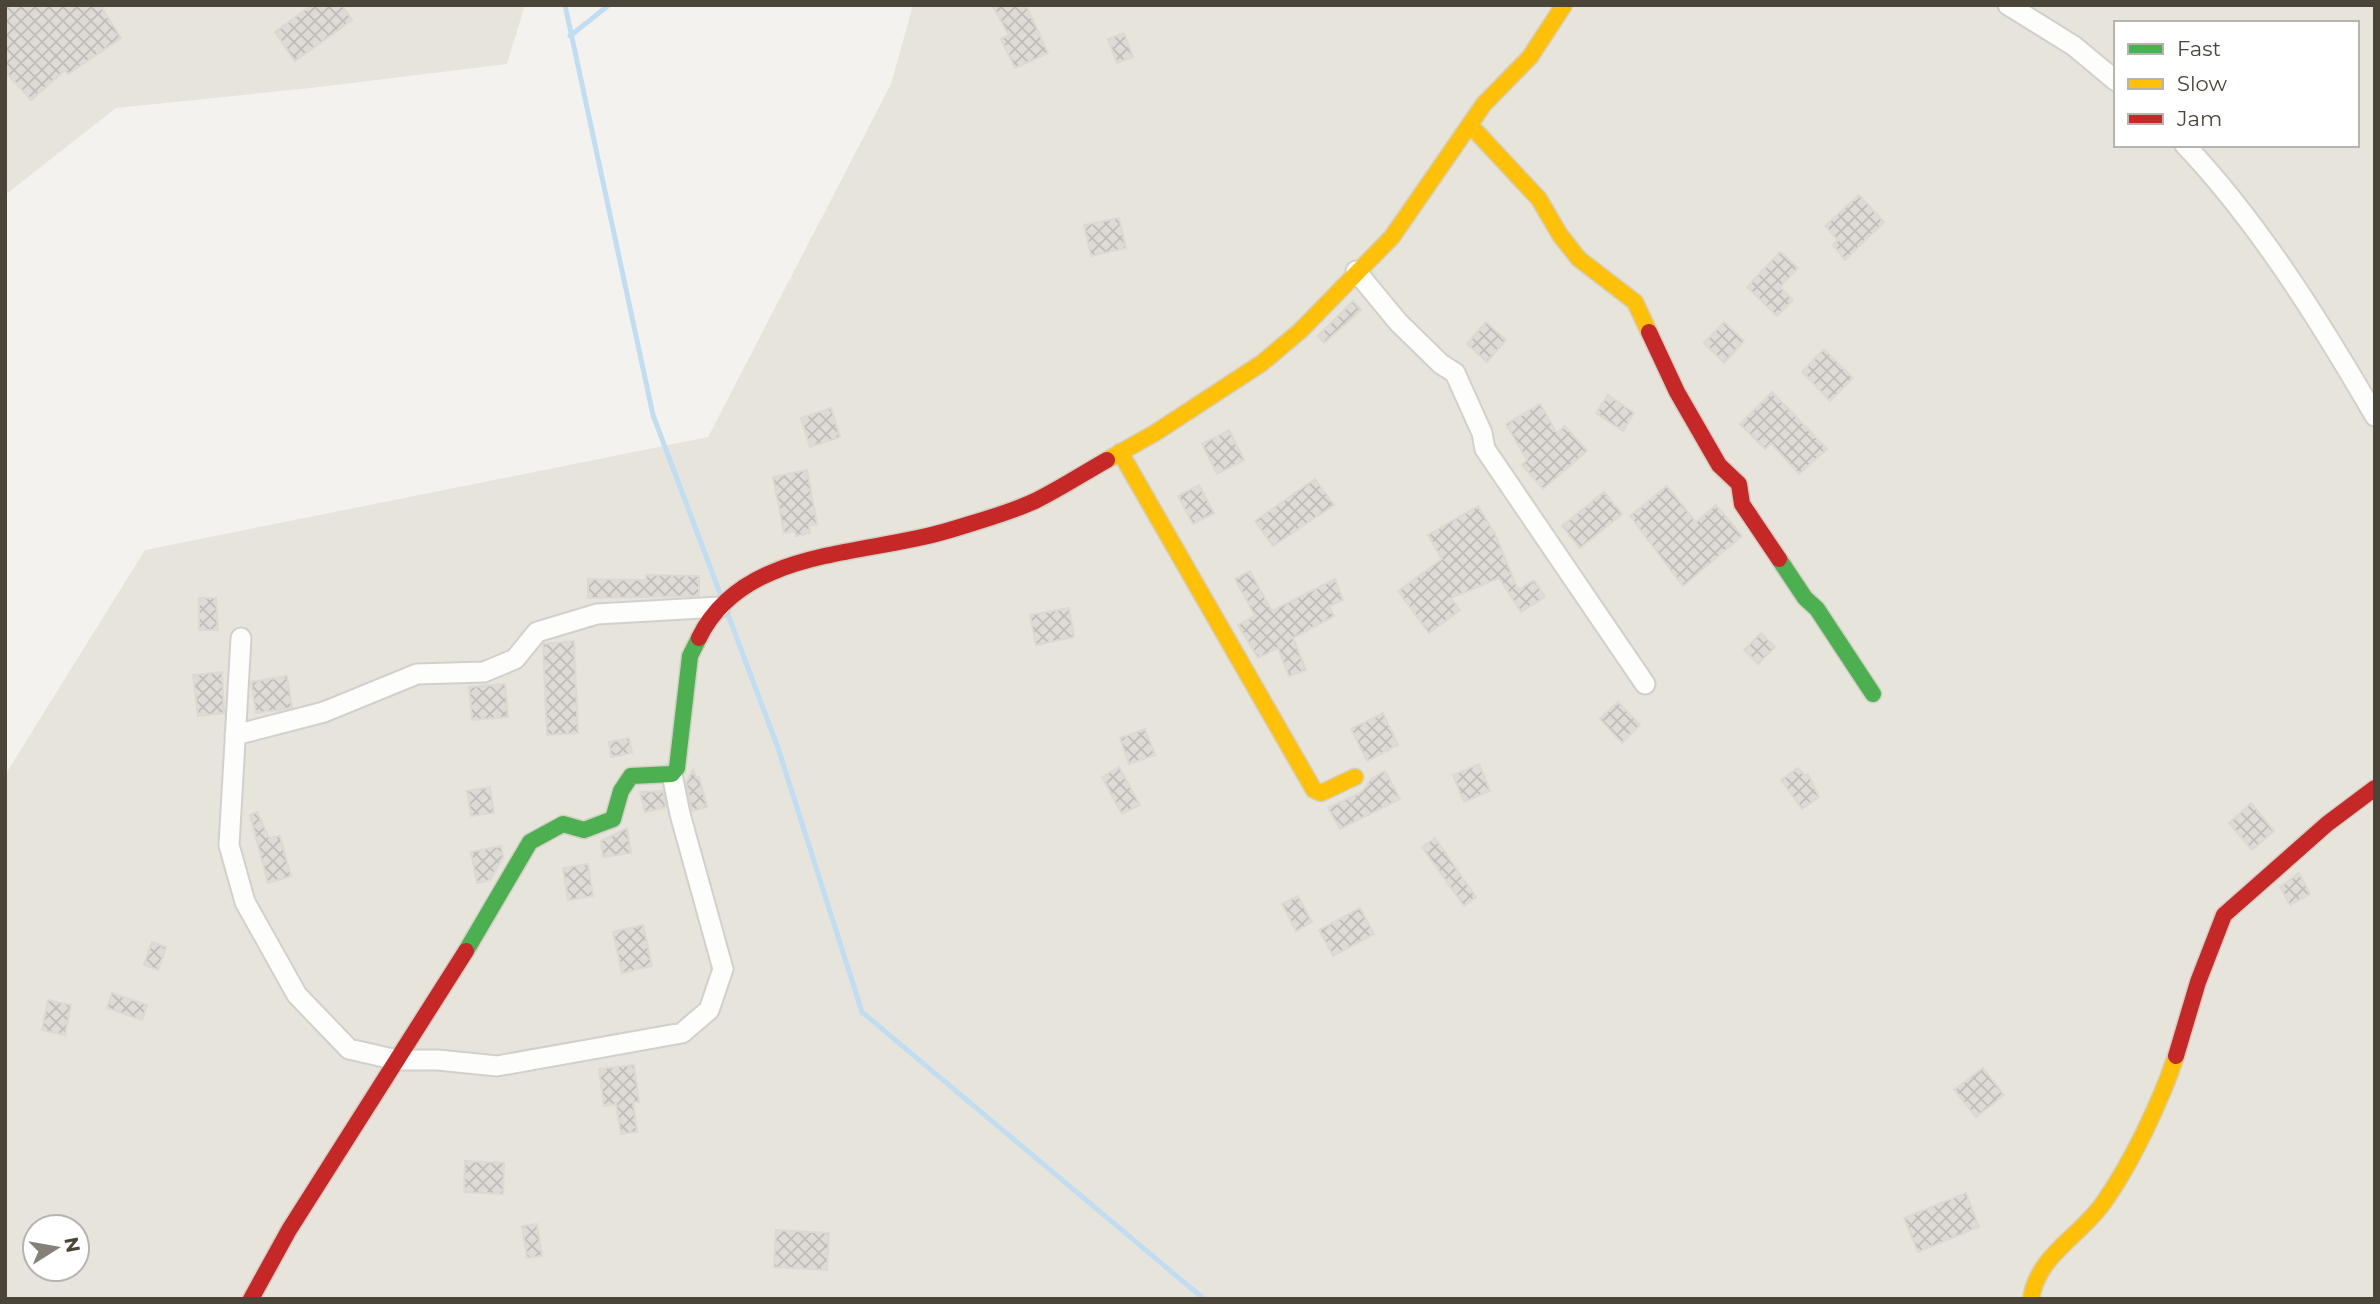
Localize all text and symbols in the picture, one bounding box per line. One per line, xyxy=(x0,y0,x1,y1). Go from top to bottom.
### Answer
legend xyxy=(2114,21,2359,147)
text: Fast xyxy=(2177,36,2221,61)
text: Slow xyxy=(2177,71,2227,96)
text: Jam xyxy=(2176,106,2222,131)
north arrow xyxy=(21,1213,91,1283)
text: N xyxy=(59,1235,85,1255)

